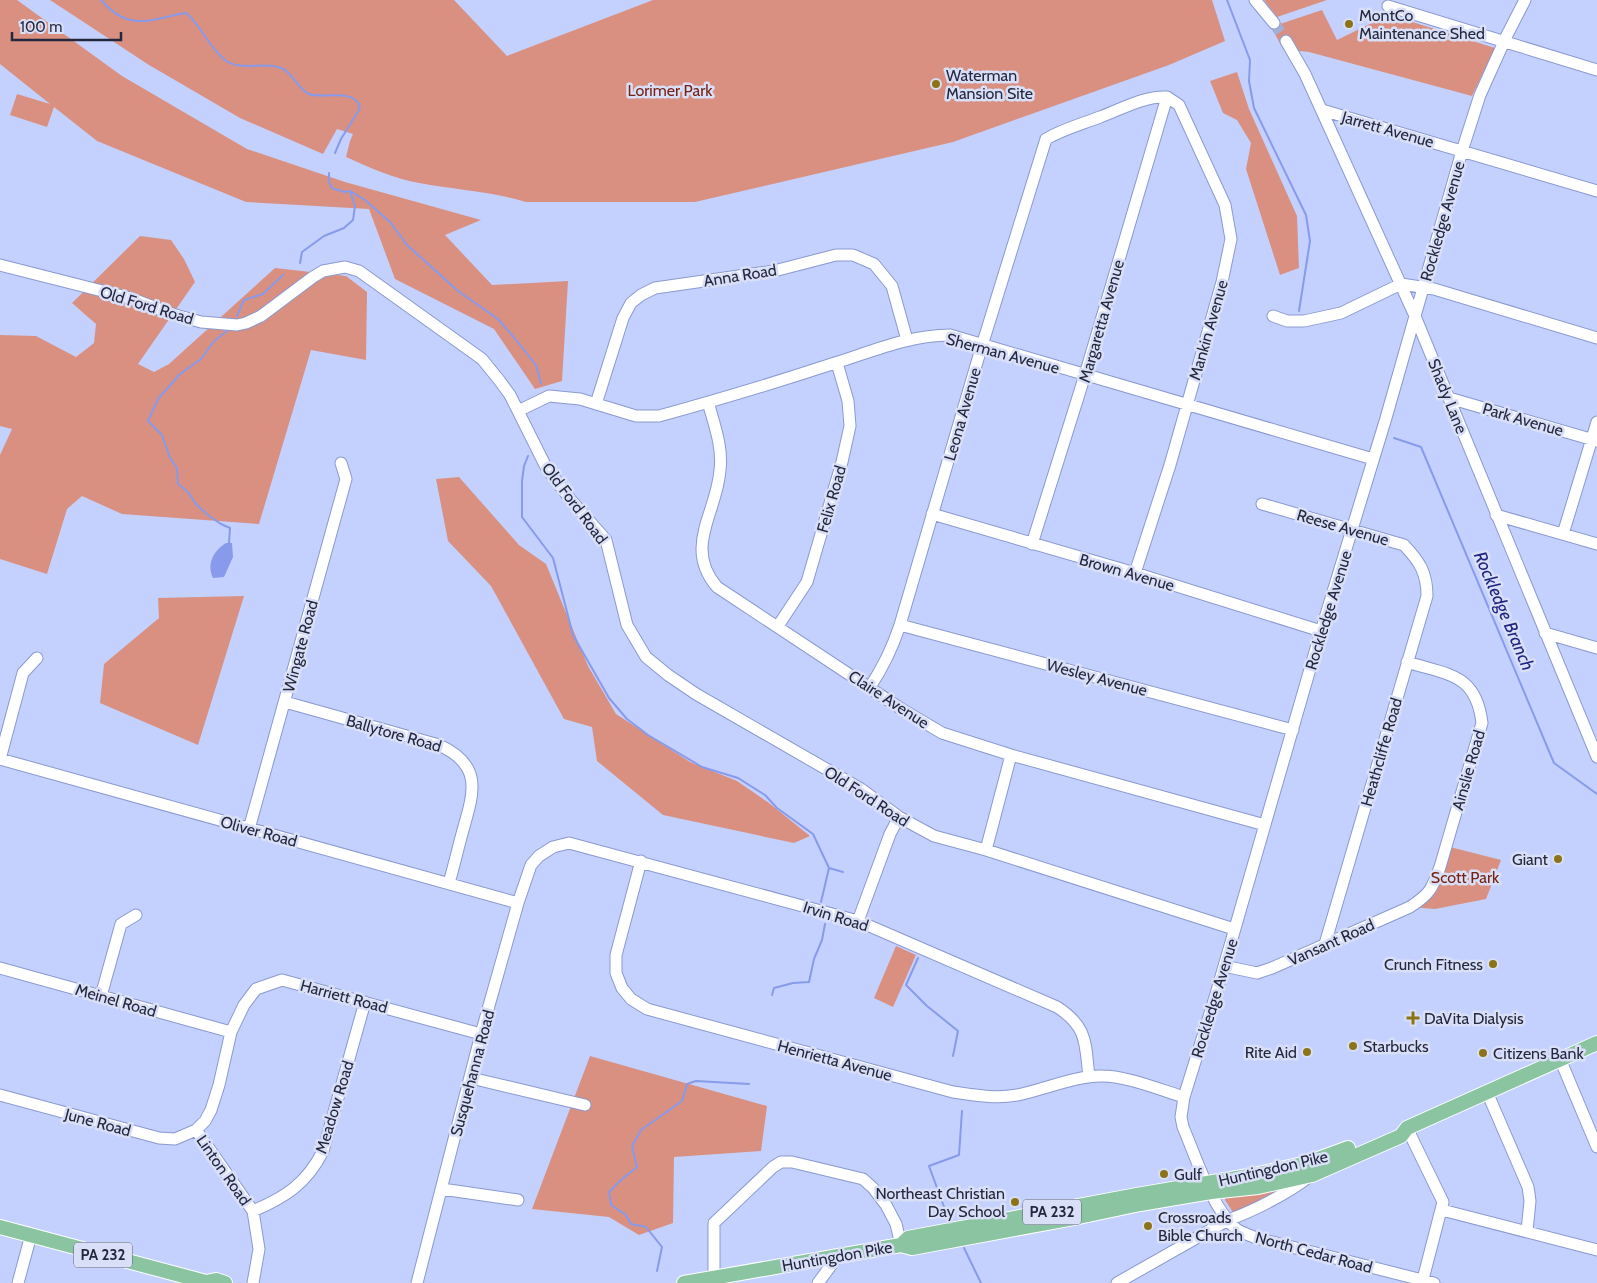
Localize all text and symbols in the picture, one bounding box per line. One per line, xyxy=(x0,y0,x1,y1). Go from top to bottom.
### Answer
place label: MontCo Maintenance Shed xyxy=(1359,6,1485,43)
scale bar xyxy=(12,10,121,42)
text: 100 m xyxy=(20,18,62,36)
marker: MontCo Maintenance Shed xyxy=(1343,18,1355,30)
place label: Waterman Mansion Site xyxy=(946,66,1033,103)
marker: Waterman Mansion Site xyxy=(930,78,942,90)
park label: Lorimer Park xyxy=(628,81,713,100)
street label: Jarrett Avenue xyxy=(1339,107,1436,152)
street label: Rockledge Avenue xyxy=(1416,159,1469,283)
street label: Margaretta Avenue xyxy=(1075,257,1128,385)
street label: Anna Road xyxy=(702,260,778,291)
street label: Mankin Avenue xyxy=(1185,278,1232,382)
street label: Old Ford Road xyxy=(98,282,196,329)
street label: Sherman Avenue xyxy=(944,329,1061,378)
street label: Shady Lane xyxy=(1424,356,1471,436)
street label: Leona Avenue xyxy=(940,365,985,463)
street label: Park Avenue xyxy=(1480,399,1565,440)
street label: Old Ford Road xyxy=(538,459,611,548)
street label: Felix Road xyxy=(813,463,850,535)
street label: Reese Avenue xyxy=(1295,505,1391,550)
street label: Rockledge Avenue xyxy=(1301,548,1356,672)
water label: Rockledge Branch xyxy=(1469,548,1539,674)
street label: Brown Avenue xyxy=(1077,550,1177,595)
street label: Wingate Road xyxy=(279,598,322,694)
street label: Wesley Avenue xyxy=(1044,655,1149,700)
street label: Claire Avenue xyxy=(845,666,933,732)
street label: Heathcliffe Road xyxy=(1357,696,1406,809)
street label: Ballytore Road xyxy=(344,711,444,756)
street label: Ainslie Road xyxy=(1448,728,1489,812)
street label: Old Ford Road xyxy=(821,762,913,831)
street label: Oliver Road xyxy=(218,812,299,851)
place label: Giant xyxy=(1512,850,1549,869)
marker: Giant xyxy=(1552,853,1564,865)
park label: Scott Park xyxy=(1431,868,1500,887)
street label: Irvin Road xyxy=(801,898,871,935)
street label: Vansant Road xyxy=(1285,915,1377,970)
street label: Rockledge Avenue xyxy=(1187,936,1242,1060)
place label: Crunch Fitness xyxy=(1384,955,1483,974)
marker: Crunch Fitness xyxy=(1487,958,1499,970)
street label: Harriett Road xyxy=(298,976,390,1017)
street label: Meinel Road xyxy=(73,980,159,1021)
street label: Susquehanna Road xyxy=(446,1008,498,1138)
place label: DaVita Dialysis xyxy=(1424,1009,1524,1028)
marker: DaVita Dialysis xyxy=(1406,1011,1420,1025)
street label: Henrietta Avenue xyxy=(776,1036,894,1085)
place label: Starbucks xyxy=(1363,1037,1429,1056)
marker: Starbucks xyxy=(1347,1040,1359,1052)
place label: Rite Aid xyxy=(1245,1043,1297,1062)
place label: Citizens Bank xyxy=(1493,1044,1584,1063)
marker: Rite Aid xyxy=(1301,1046,1313,1058)
marker: Citizens Bank xyxy=(1477,1047,1489,1059)
street label: Meadow Road xyxy=(311,1058,358,1156)
street label: June Road xyxy=(62,1104,133,1140)
street label: Linton Road xyxy=(192,1131,255,1209)
street label: Huntingdon Pike xyxy=(1217,1147,1330,1190)
place label: Gulf xyxy=(1174,1165,1203,1184)
marker: Gulf xyxy=(1158,1168,1170,1180)
place label: Northeast Christian Day School xyxy=(876,1184,1005,1221)
marker: Northeast Christian Day School xyxy=(1009,1196,1021,1208)
road number: PA 232 xyxy=(1023,1200,1081,1224)
place label: Crossroads Bible Church xyxy=(1158,1208,1243,1245)
marker: Crossroads Bible Church xyxy=(1142,1220,1154,1232)
street label: North Cedar Road xyxy=(1253,1228,1374,1277)
street label: Huntingdon Pike xyxy=(780,1237,894,1276)
road number: PA 232 xyxy=(74,1242,132,1268)

